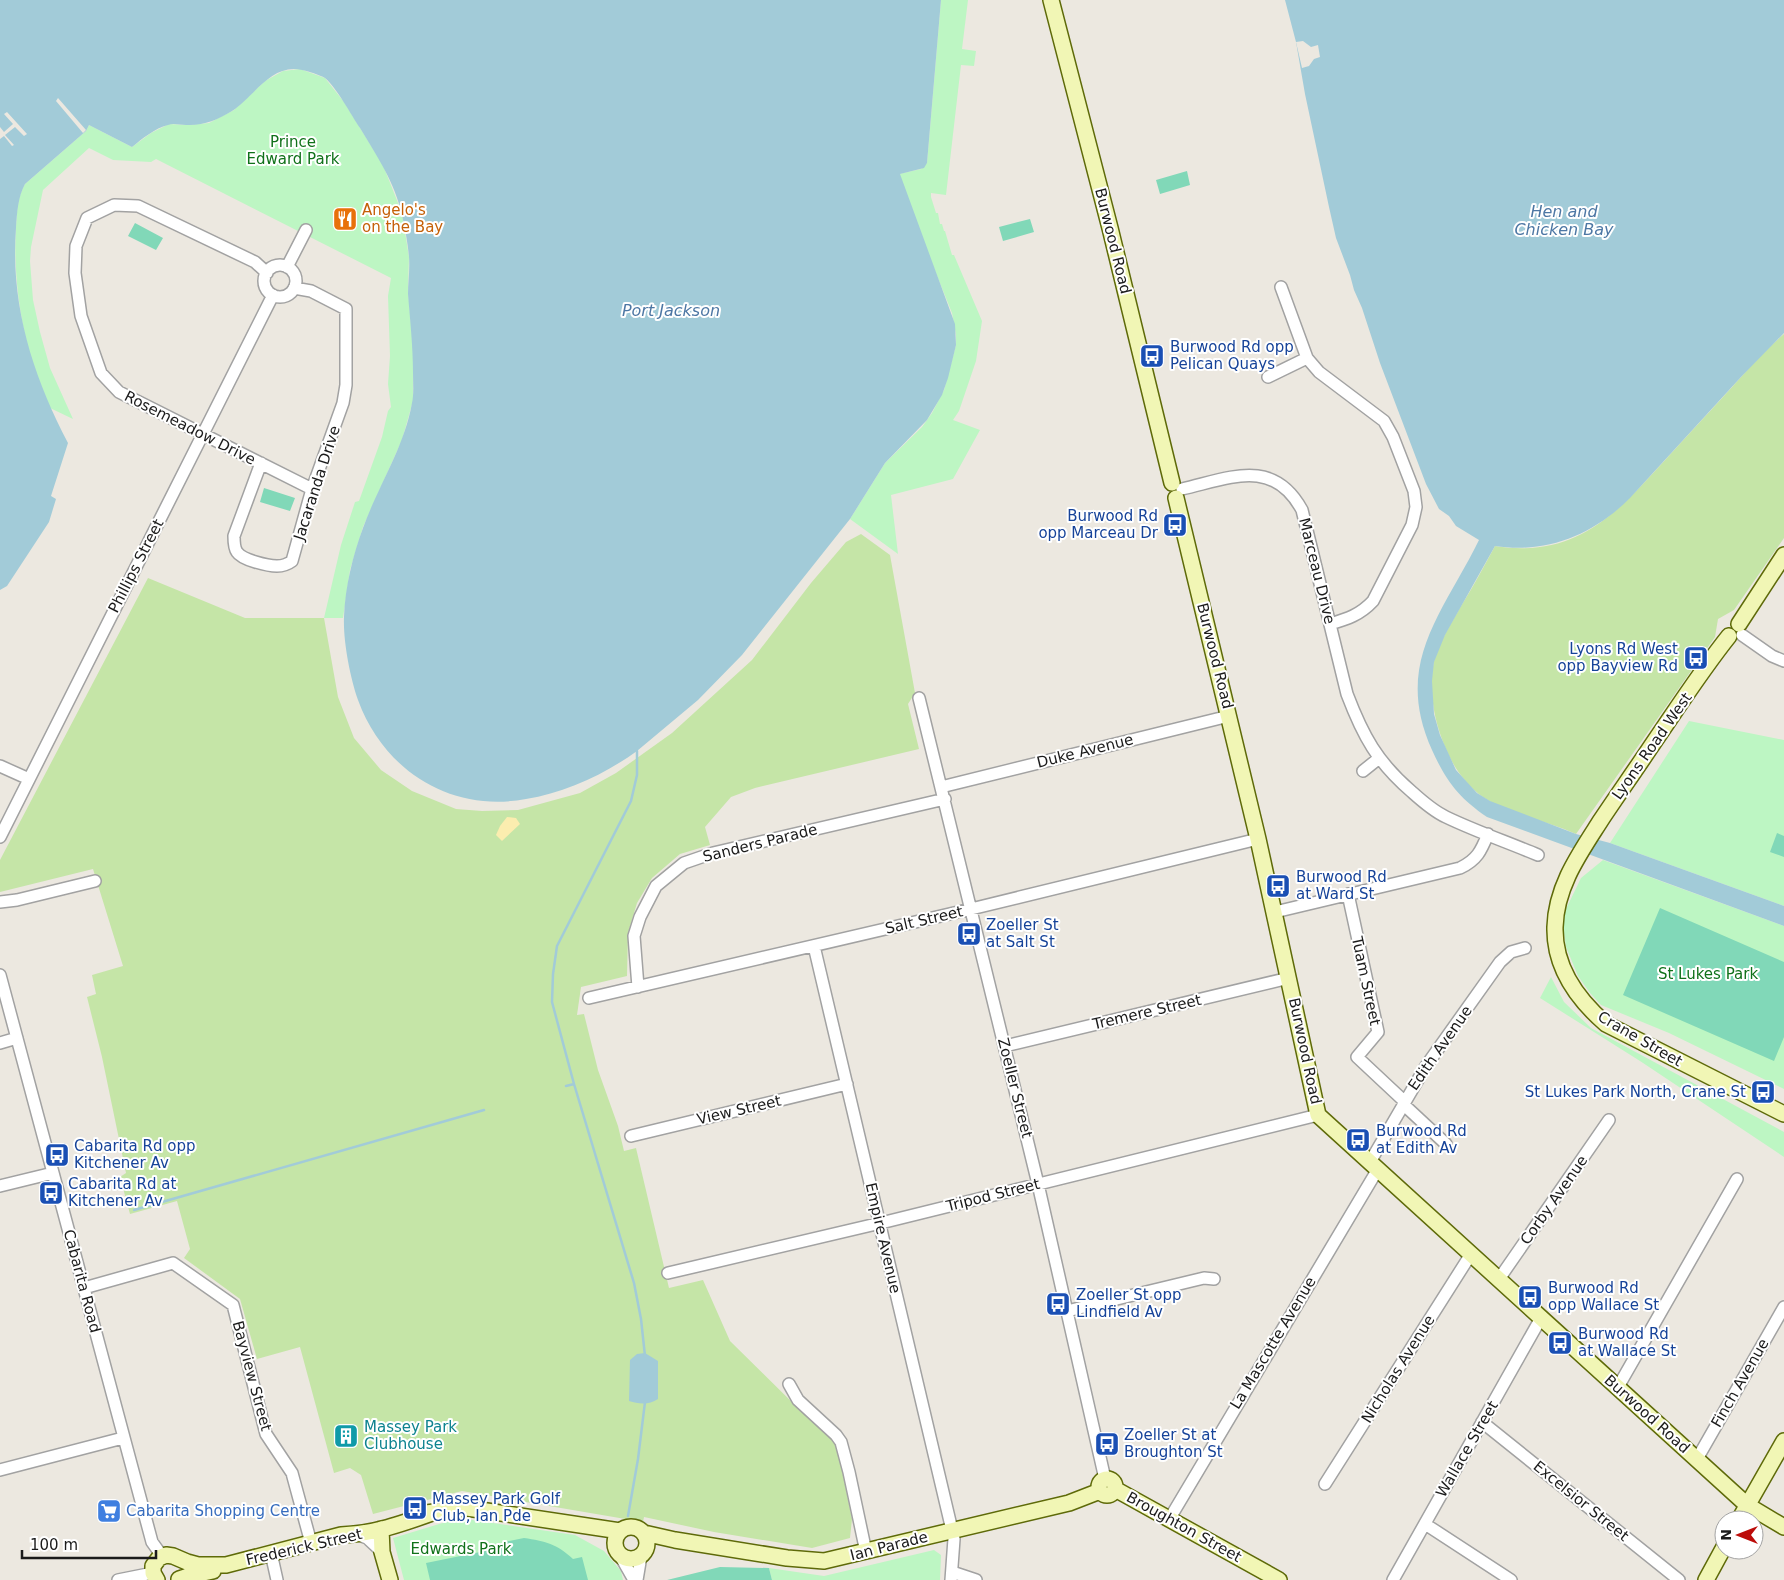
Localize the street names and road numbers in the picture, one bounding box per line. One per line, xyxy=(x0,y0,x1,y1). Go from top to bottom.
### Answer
street label: Burwood Road xyxy=(1091,186,1135,296)
street label: Rosemeadow Drive xyxy=(121,387,259,469)
street label: Jacaranda Drive xyxy=(290,423,344,544)
street label: Phillips Street xyxy=(105,516,167,616)
street label: Marceau Drive xyxy=(1295,516,1339,626)
street label: Burwood Road xyxy=(1193,601,1237,711)
street label: Lyons Road West xyxy=(1608,689,1696,803)
street label: Duke Avenue xyxy=(1035,730,1135,772)
street label: Sanders Parade xyxy=(701,820,819,866)
street label: Salt Street xyxy=(883,902,965,938)
street label: Tuam Street xyxy=(1348,934,1384,1027)
street label: Tremere Street xyxy=(1090,991,1203,1034)
street label: Burwood Road xyxy=(1285,996,1325,1106)
street label: Edith Avenue xyxy=(1404,1002,1476,1094)
street label: Crane Street xyxy=(1594,1007,1686,1071)
street label: Zoeller Street xyxy=(994,1036,1036,1140)
street label: View Street xyxy=(695,1092,783,1128)
street label: Corby Avenue xyxy=(1517,1152,1591,1248)
street label: Tripod Street xyxy=(943,1175,1042,1216)
street label: Empire Avenue xyxy=(861,1181,905,1295)
street label: Cabarita Road xyxy=(60,1227,104,1335)
street label: La Mascotte Avenue xyxy=(1226,1274,1320,1412)
street label: Nicholas Avenue xyxy=(1358,1312,1438,1426)
street label: Bayview Street xyxy=(229,1319,275,1433)
street label: Finch Avenue xyxy=(1707,1335,1773,1431)
street label: Burwood Road xyxy=(1601,1371,1693,1457)
street label: Wallace Street xyxy=(1432,1397,1502,1500)
street label: Excelsior Street xyxy=(1530,1457,1632,1545)
street label: Broughton Street xyxy=(1123,1488,1245,1566)
street label: Frederick Street xyxy=(244,1525,364,1569)
street label: Ian Parade xyxy=(848,1528,930,1564)

